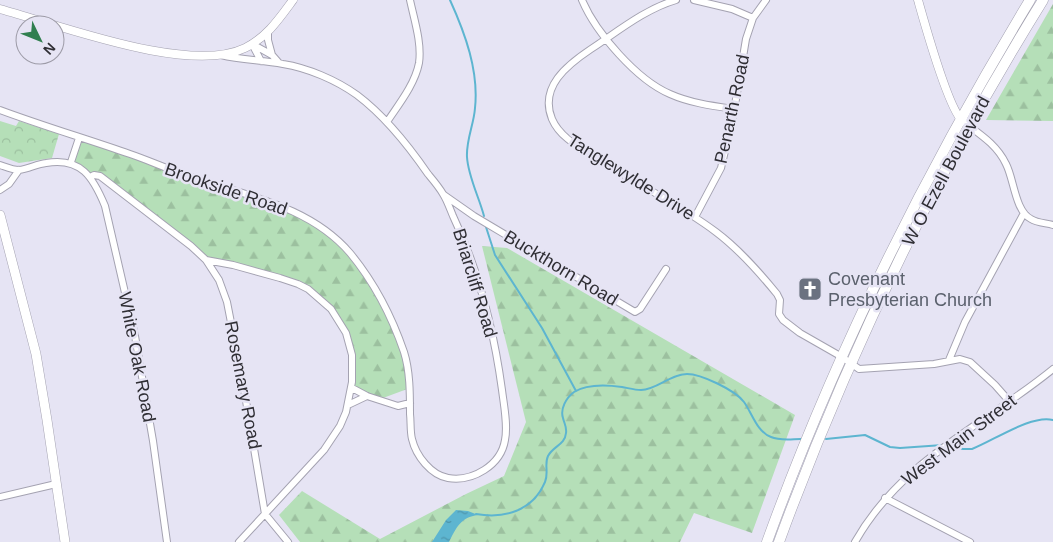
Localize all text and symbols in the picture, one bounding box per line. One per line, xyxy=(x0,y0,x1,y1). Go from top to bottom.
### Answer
north arrow xyxy=(15,15,65,65)
text: N xyxy=(40,40,59,58)
street label: Penarth Road xyxy=(711,53,753,165)
street label: W O Ezell Boulevard xyxy=(898,93,994,249)
street label: Tanglewylde Drive xyxy=(564,130,698,224)
street label: Brookside Road xyxy=(162,159,290,219)
street label: Briarcliff Road xyxy=(449,226,501,340)
street label: Buckthorn Road xyxy=(501,226,621,310)
place label: Covenant Presbyterian Church xyxy=(828,269,992,310)
church icon: Covenant Presbyterian Church xyxy=(797,276,823,302)
street label: White Oak Road xyxy=(115,290,159,424)
street label: Rosemary Road xyxy=(221,319,265,451)
street label: West Main Street xyxy=(898,391,1020,489)

